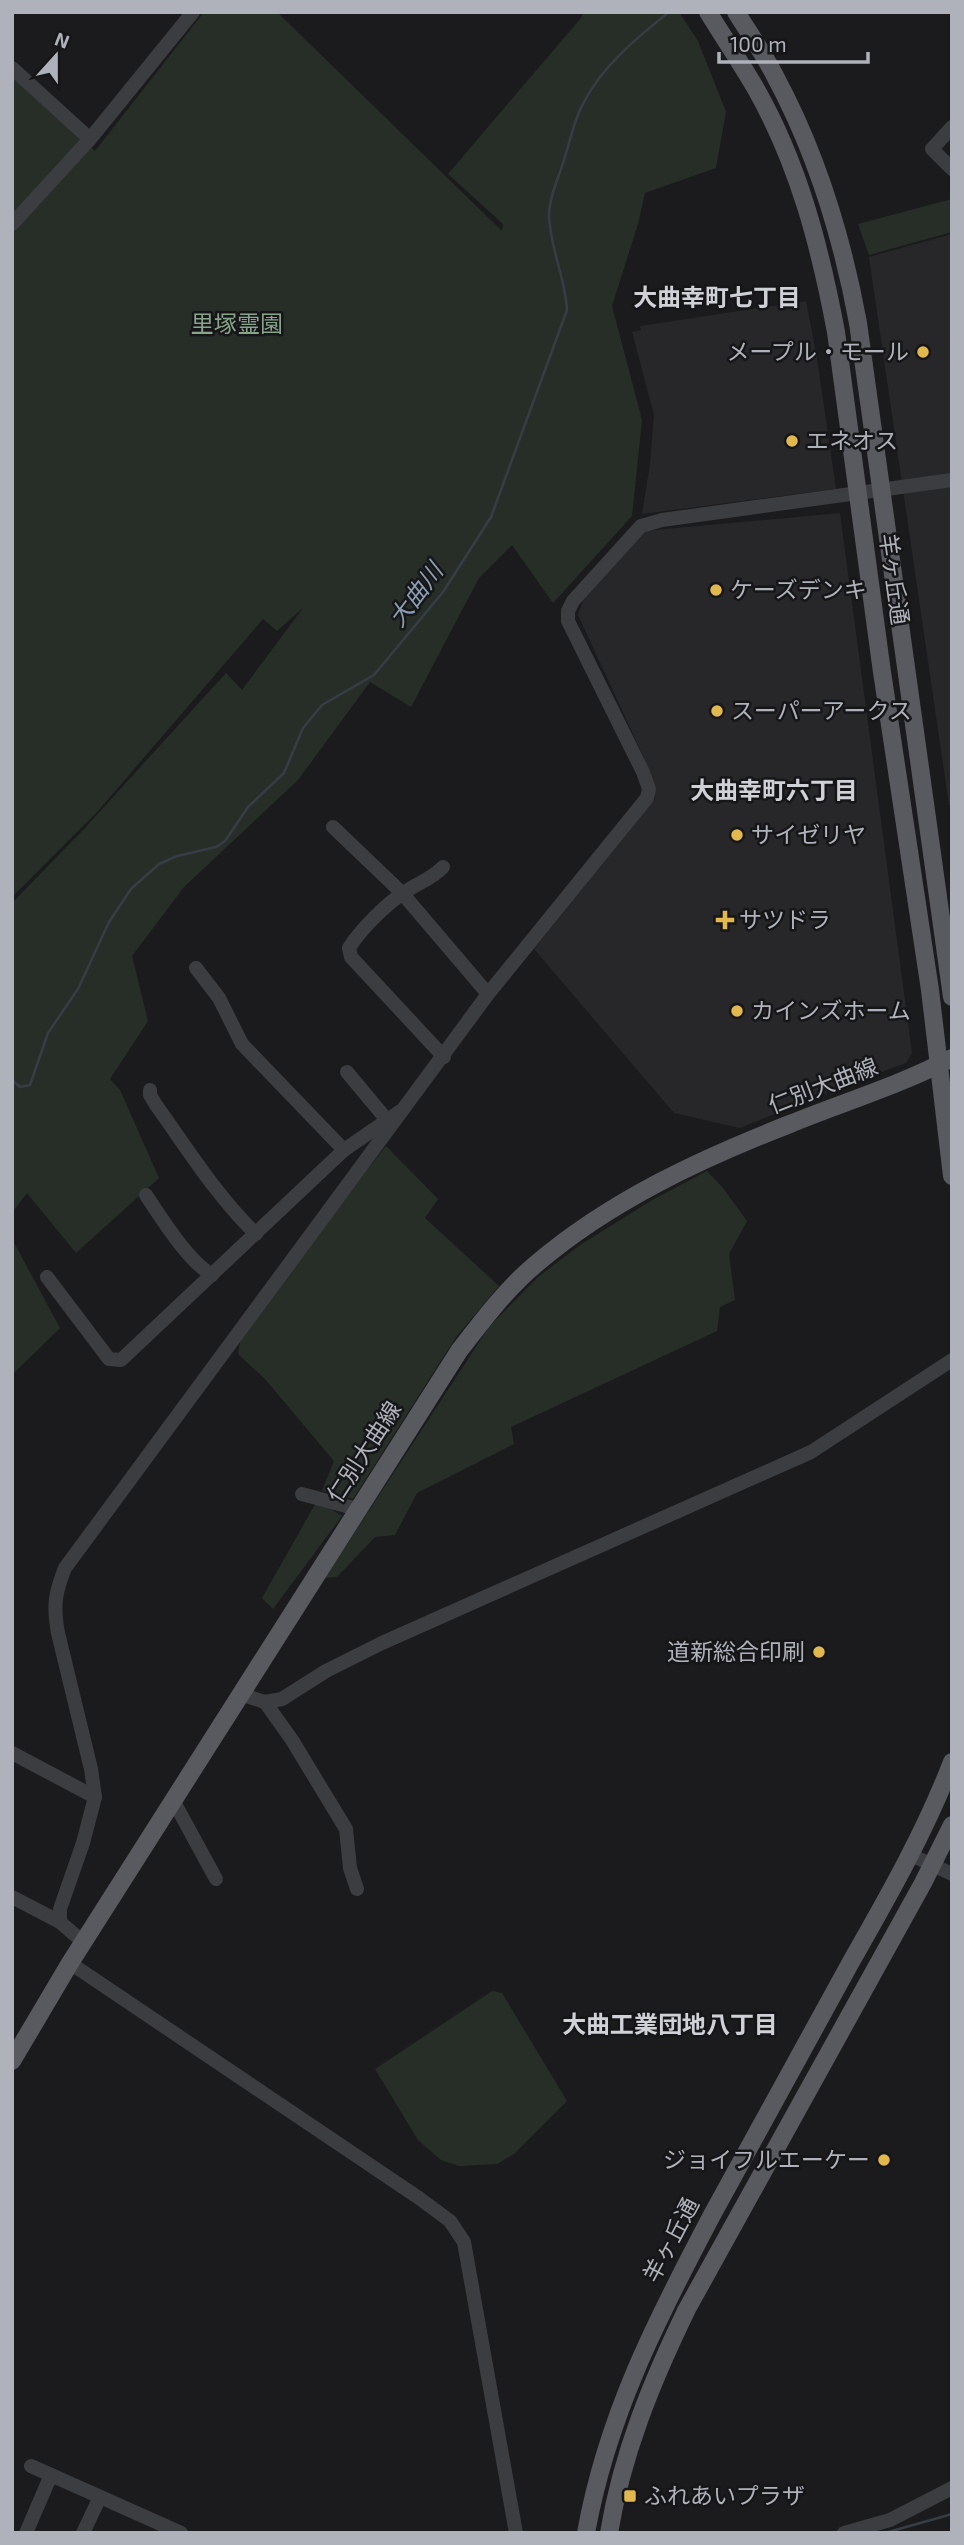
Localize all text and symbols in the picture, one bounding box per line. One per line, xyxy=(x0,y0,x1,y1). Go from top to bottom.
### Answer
north arrow xyxy=(21,21,91,91)
scale bar xyxy=(719,21,868,65)
text: N xyxy=(52,26,73,53)
text: 100 m xyxy=(730,31,787,56)
district label: 大曲幸町七丁目 xyxy=(633,282,801,311)
park label: 里塚霊園 xyxy=(191,309,283,337)
place label: メープル・モール xyxy=(726,337,909,365)
marker: メープル・モール xyxy=(915,344,931,360)
place label: エネオス xyxy=(806,426,898,454)
marker: エネオス xyxy=(784,433,800,449)
street label: 羊ヶ丘通 xyxy=(875,531,915,626)
water label: 大曲川 xyxy=(382,554,450,632)
place label: ケーズデンキ xyxy=(730,575,867,603)
marker: ケーズデンキ xyxy=(708,582,724,598)
place label: スーパーアークス xyxy=(731,696,912,724)
marker: スーパーアークス xyxy=(709,703,725,719)
district label: 大曲幸町六丁目 xyxy=(690,775,858,804)
place label: サイゼリヤ xyxy=(751,820,866,848)
marker: サイゼリヤ xyxy=(729,827,745,843)
place label: サツドラ xyxy=(739,905,831,933)
marker: サツドラ xyxy=(717,912,733,928)
place label: カインズホーム xyxy=(751,996,911,1024)
marker: カインズホーム xyxy=(729,1003,745,1019)
street label: 仁別大曲線 xyxy=(764,1051,881,1119)
street label: 仁別大曲線 xyxy=(320,1396,406,1507)
place label: 道新総合印刷 xyxy=(667,1637,805,1665)
marker: 道新総合印刷 xyxy=(811,1644,827,1660)
district label: 大曲工業団地八丁目 xyxy=(562,2009,778,2038)
place label: ジョイフルエーケー xyxy=(663,2145,870,2173)
marker: ジョイフルエーケー xyxy=(876,2152,892,2168)
street label: 羊ヶ丘通 xyxy=(636,2192,704,2287)
place label: ふれあいプラザ xyxy=(644,2481,805,2509)
marker: ふれあいプラザ xyxy=(622,2488,638,2504)

